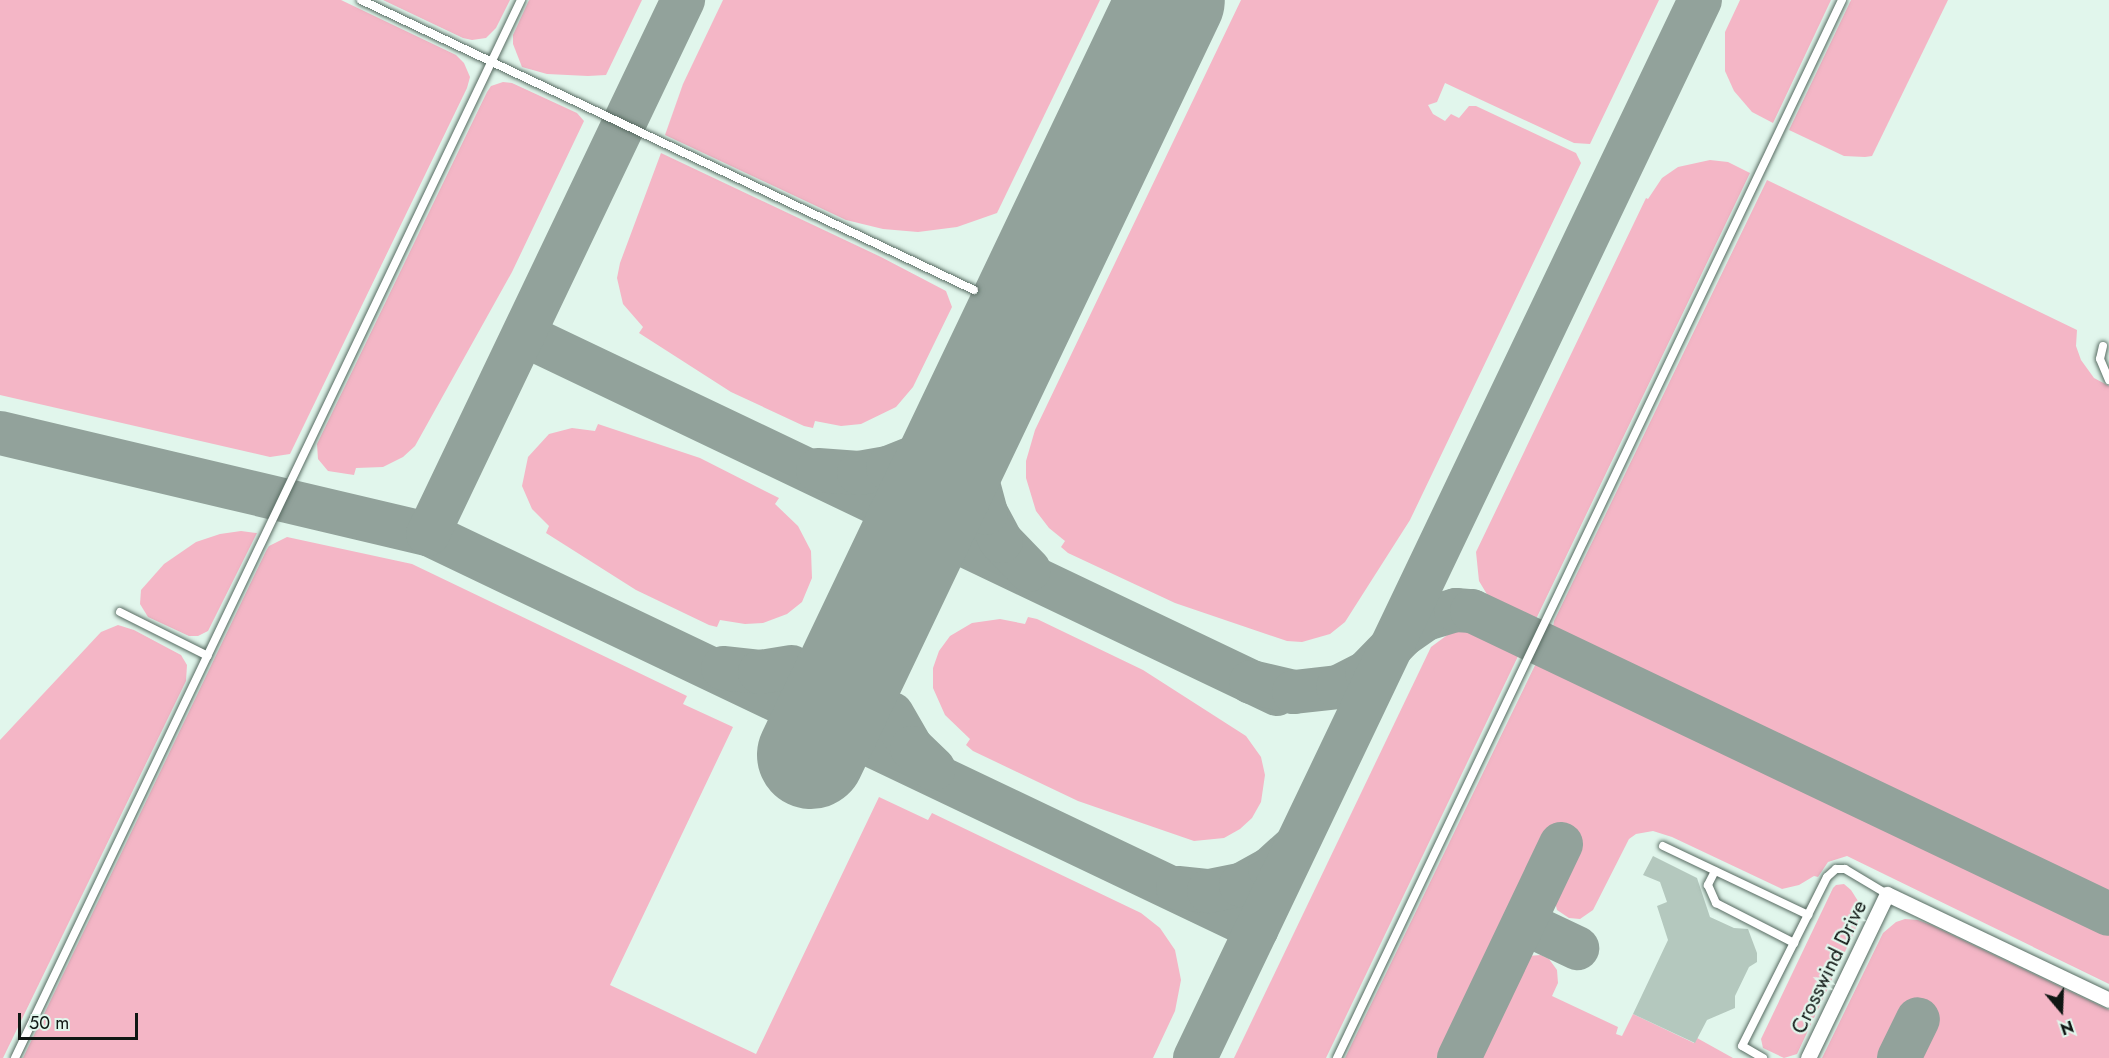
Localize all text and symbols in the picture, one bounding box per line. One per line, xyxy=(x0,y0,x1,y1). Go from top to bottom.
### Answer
street label: Crosswind Drive xyxy=(1786,896,1872,1038)
north arrow xyxy=(2031,980,2091,1040)
scale bar xyxy=(21,1001,141,1039)
text: 50 m xyxy=(29,1010,69,1036)
text: N xyxy=(2057,1015,2077,1040)

